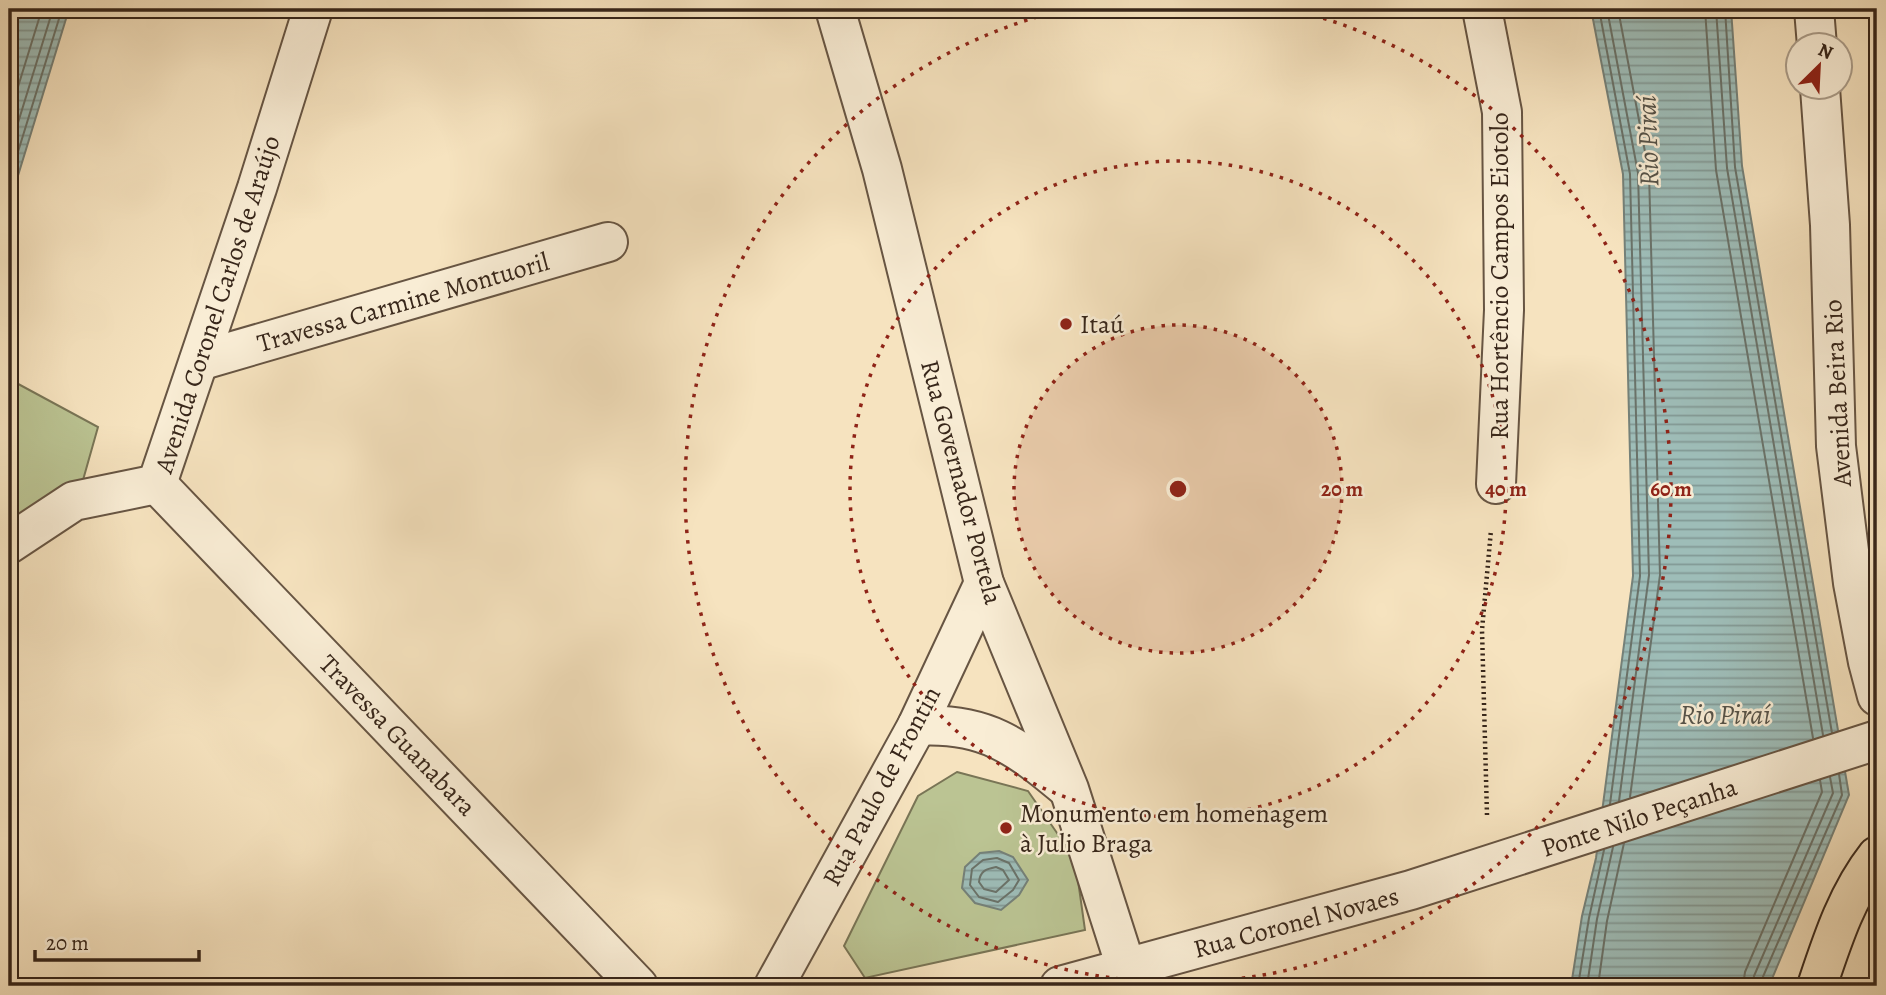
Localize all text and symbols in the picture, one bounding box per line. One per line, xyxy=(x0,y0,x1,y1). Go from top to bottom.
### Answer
north arrow xyxy=(1784,32,1854,102)
text: N xyxy=(1814,37,1837,66)
water label: Rio Piraí xyxy=(1627,94,1669,187)
street label: Rua Hortêncio Campos Eiotolo xyxy=(1482,112,1517,440)
street label: Avenida Coronel Carlos de Araújo xyxy=(146,131,289,478)
street label: Travessa Carmine Montuoril xyxy=(253,244,553,361)
street label: Avenida Beira Rio xyxy=(1815,298,1860,488)
place label: Itaú xyxy=(1080,307,1125,342)
marker: Itaú xyxy=(1058,316,1074,332)
street label: Rua Governador Portela xyxy=(912,356,1011,608)
text: 20 m xyxy=(1321,475,1363,503)
text: 40 m xyxy=(1485,475,1527,503)
text: 60 m xyxy=(1650,475,1692,503)
centre of rings xyxy=(1166,477,1190,501)
street label: Travessa Guanabara xyxy=(311,647,484,824)
street label: Rua Paulo de Frontin xyxy=(814,680,949,892)
water label: Rio Piraí xyxy=(1679,696,1771,734)
street label: Ponte Nilo Peçanha xyxy=(1537,769,1742,866)
place label: Monumento em homenagem à Julio Braga xyxy=(1020,796,1328,861)
marker: Monumento em homenagem à Julio Braga xyxy=(998,820,1014,836)
street label: Rua Coronel Novaes xyxy=(1190,878,1403,967)
scale bar xyxy=(35,918,200,962)
text: 20 m xyxy=(46,929,89,957)

